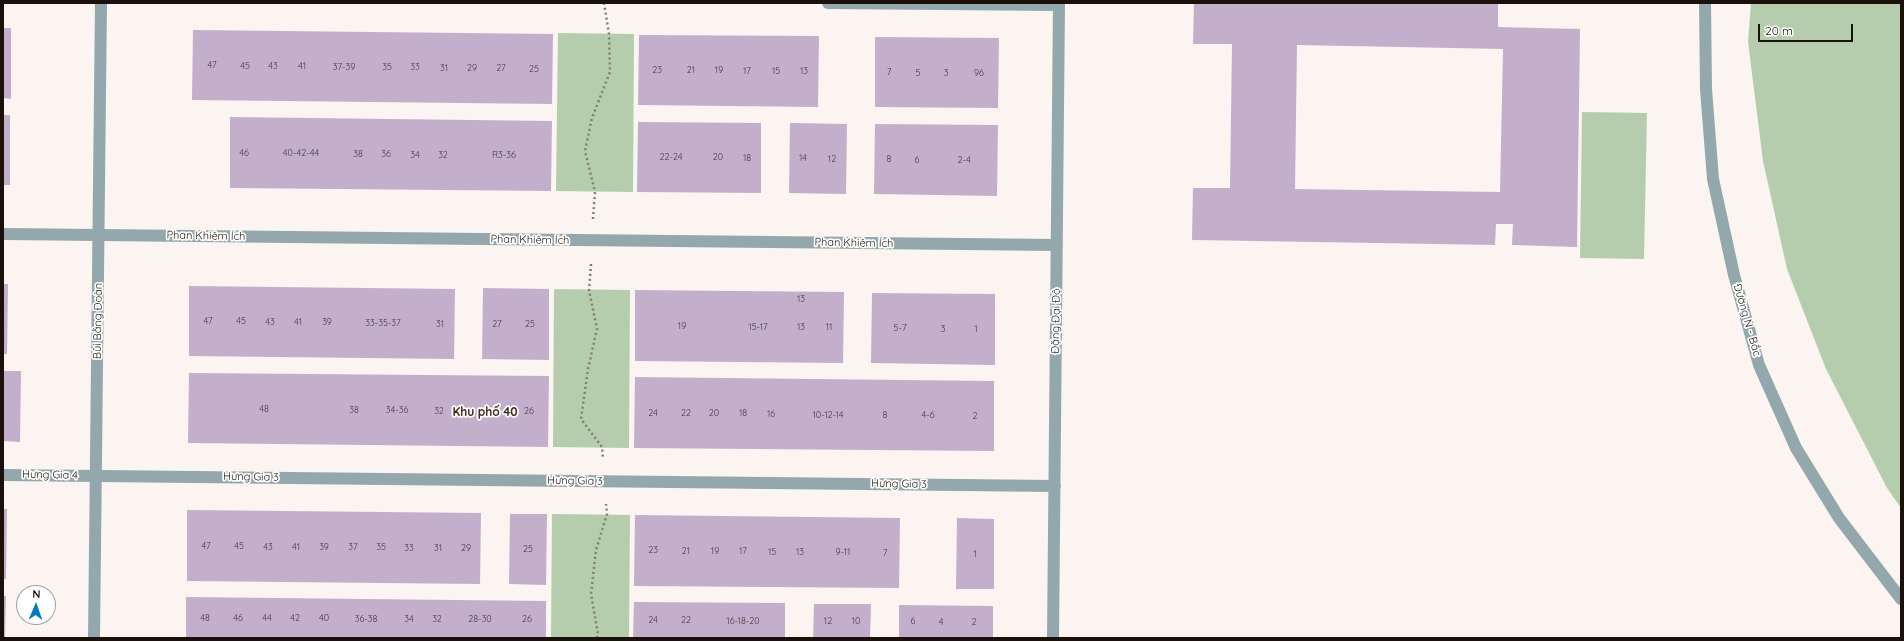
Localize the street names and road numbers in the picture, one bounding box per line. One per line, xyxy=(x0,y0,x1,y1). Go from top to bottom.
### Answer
street label: Phan Khiêm Ích xyxy=(166,229,246,243)
street label: Phan Khiêm Ích xyxy=(490,233,570,247)
street label: Phan Khiêm Ích xyxy=(814,236,894,250)
street label: Đường N - Bắc xyxy=(1730,282,1764,358)
street label: Bùi Bằng Đoàn xyxy=(91,283,105,359)
street label: Đặng Đại Độ xyxy=(1049,288,1063,354)
street label: Hưng Gia 4 xyxy=(22,468,78,482)
street label: Hưng Gia 3 xyxy=(223,470,279,484)
street label: Hưng Gia 3 xyxy=(547,474,603,488)
street label: Hưng Gia 3 xyxy=(871,477,927,491)

